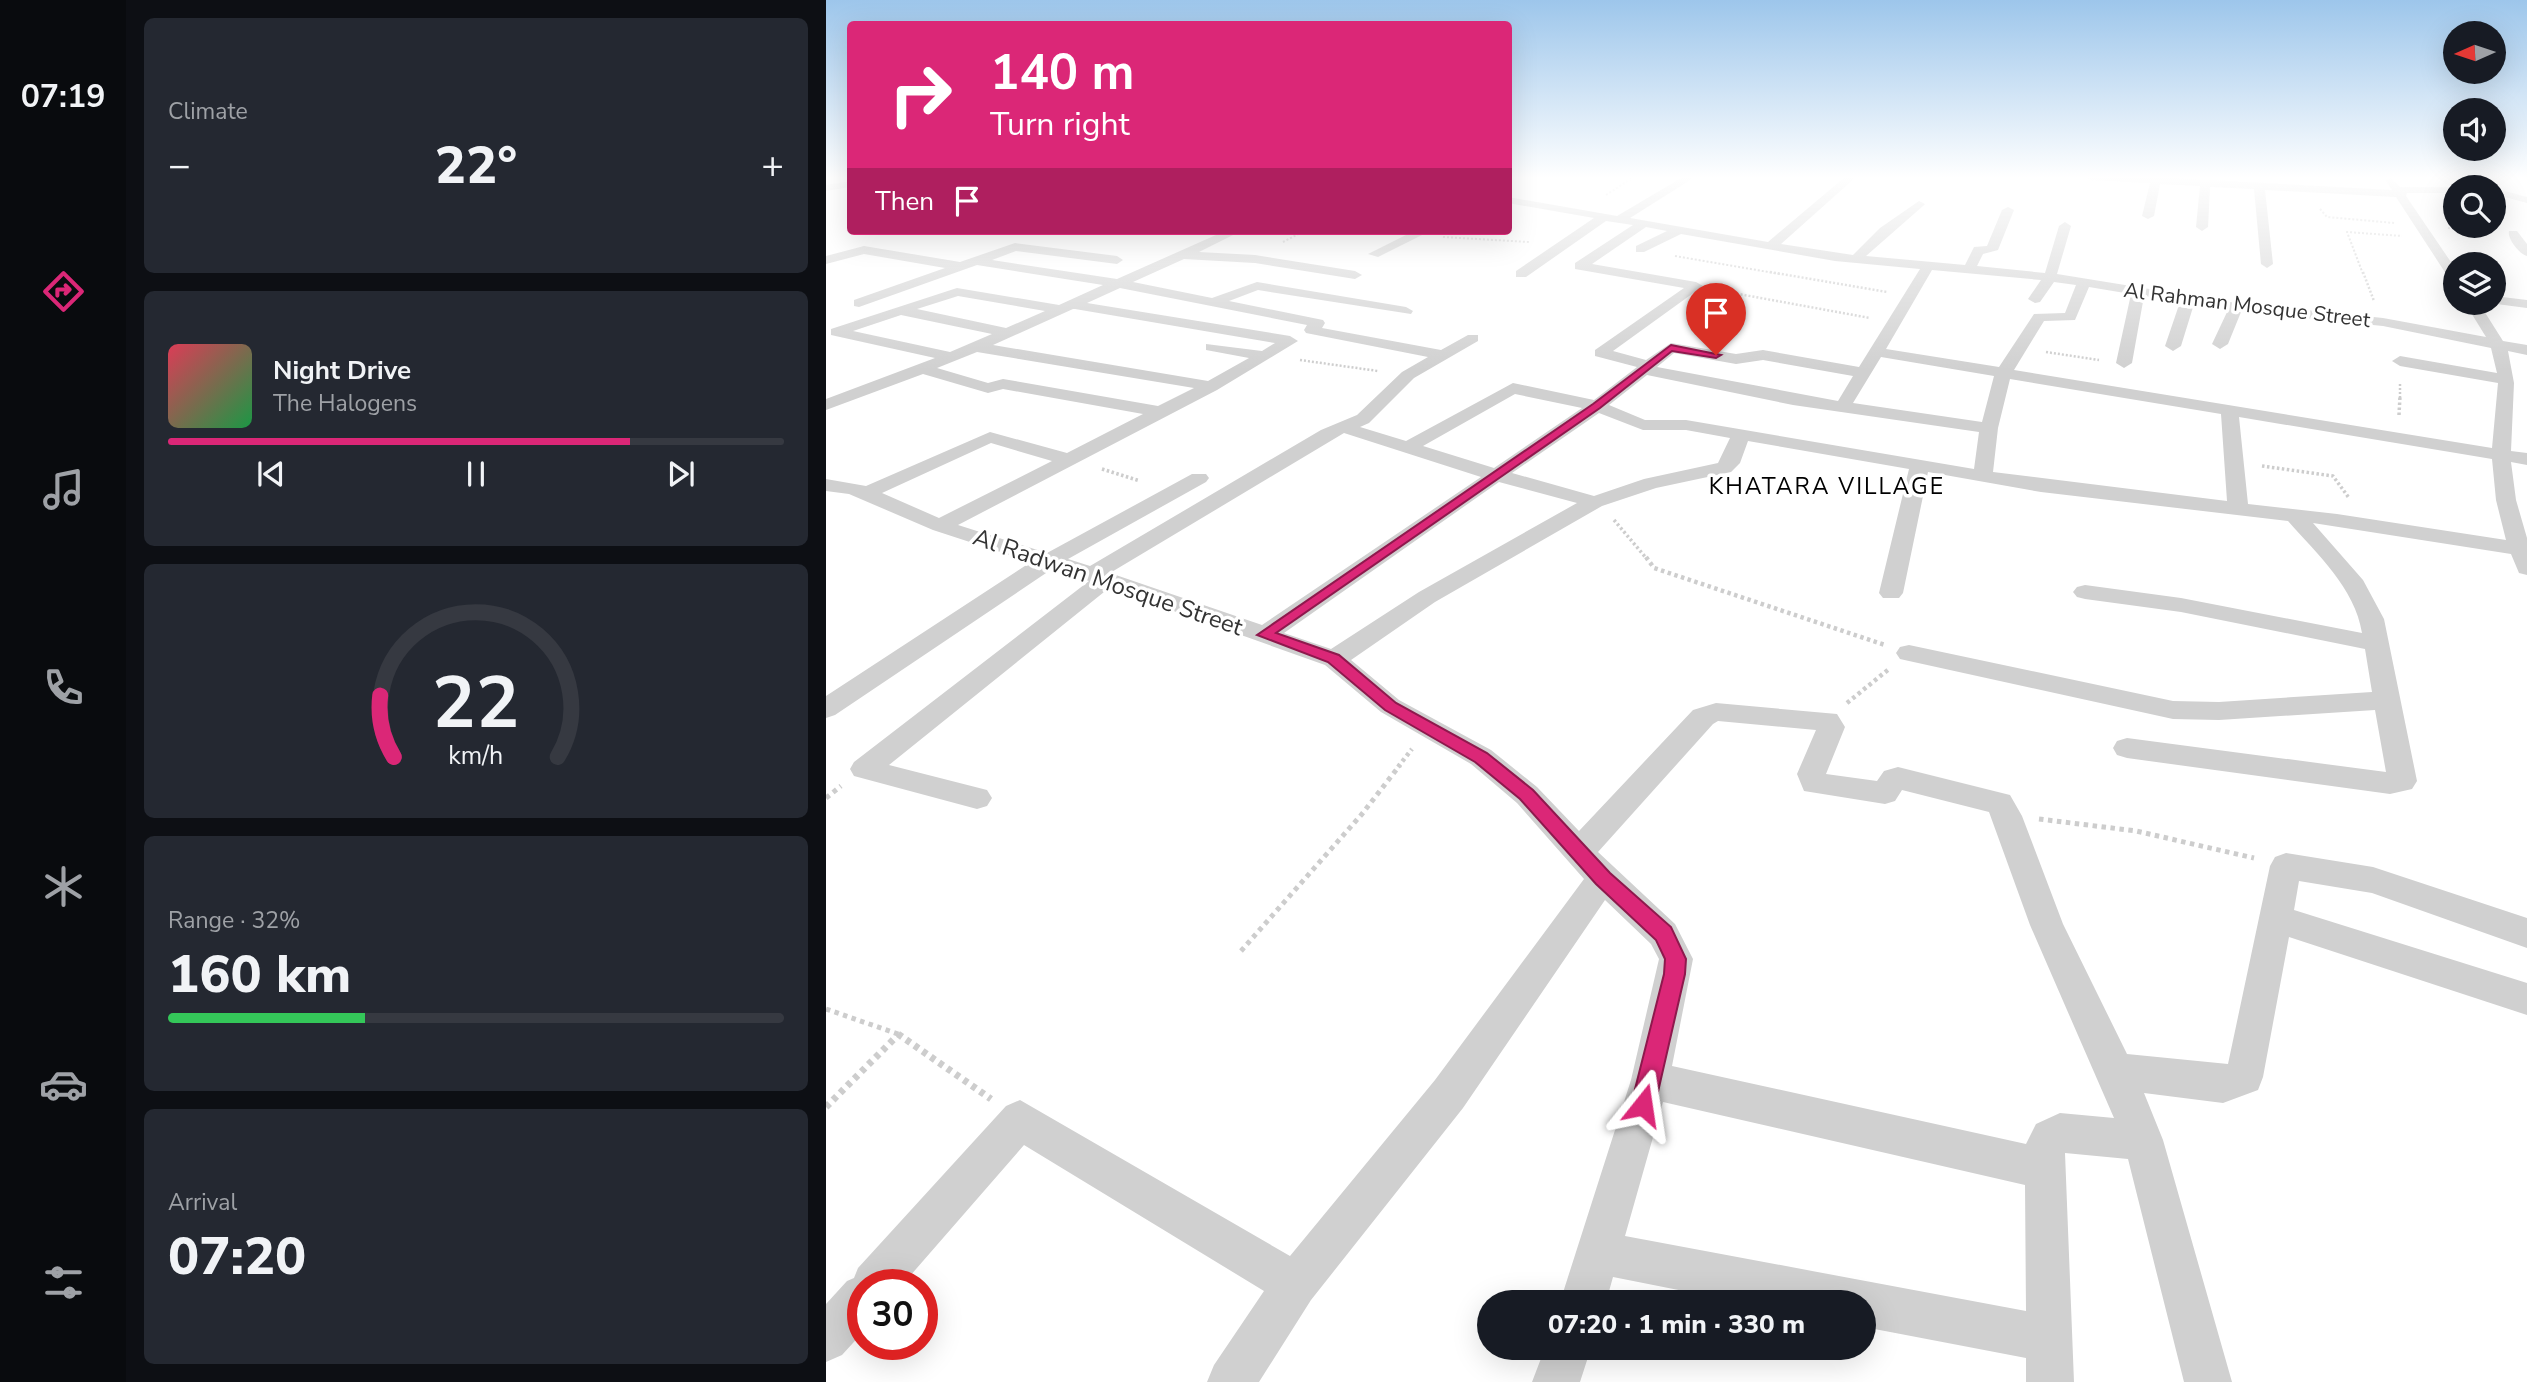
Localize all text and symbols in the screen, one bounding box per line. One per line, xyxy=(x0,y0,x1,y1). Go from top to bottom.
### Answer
north arrow xyxy=(2443,21,2506,84)
map controls xyxy=(2443,21,2506,315)
text: 140 m xyxy=(990,39,1134,106)
icon: right xyxy=(875,49,966,140)
text: 07:19 xyxy=(21,75,105,118)
text: Climate xyxy=(168,96,248,127)
button: sound xyxy=(2443,98,2506,161)
text: Turn right xyxy=(990,103,1130,146)
text: 22° xyxy=(435,130,517,201)
text: − xyxy=(168,140,191,191)
text: + xyxy=(761,140,784,191)
button: search xyxy=(2443,175,2506,238)
icon: arrive xyxy=(948,182,986,220)
text: Then xyxy=(875,184,934,219)
button: layers xyxy=(2443,252,2506,315)
icon: directions xyxy=(39,267,88,316)
street label: Al Rahman Mosque Street xyxy=(2122,276,2372,334)
pin xyxy=(1686,283,1746,355)
icon: arrive xyxy=(1697,294,1735,332)
text: Night Drive xyxy=(273,353,411,388)
text: The Halogens xyxy=(273,388,417,419)
icon: previous xyxy=(252,455,290,493)
icon: pause xyxy=(457,455,495,493)
icon: next xyxy=(662,455,700,493)
icon: music xyxy=(39,465,88,514)
district label: KHATARA VILLAGE xyxy=(1709,471,1945,502)
street label: Al Radwan Mosque Street xyxy=(969,521,1248,643)
text: 22 xyxy=(432,653,520,753)
icon: phone xyxy=(39,663,88,712)
text: km/h xyxy=(448,739,504,773)
icon: climate xyxy=(39,862,88,911)
text: Range · 32% xyxy=(168,905,300,936)
text: 160 km xyxy=(168,939,351,1010)
icon: car xyxy=(39,1060,88,1109)
position arrow xyxy=(1606,1068,1680,1142)
text: Arrival xyxy=(168,1187,237,1218)
text: 07:20 xyxy=(168,1221,306,1292)
icon: filters xyxy=(39,1258,88,1307)
speed limit sign: 30 xyxy=(847,1269,938,1360)
text: 07:20 · 1 min · 330 m xyxy=(1548,1307,1805,1342)

